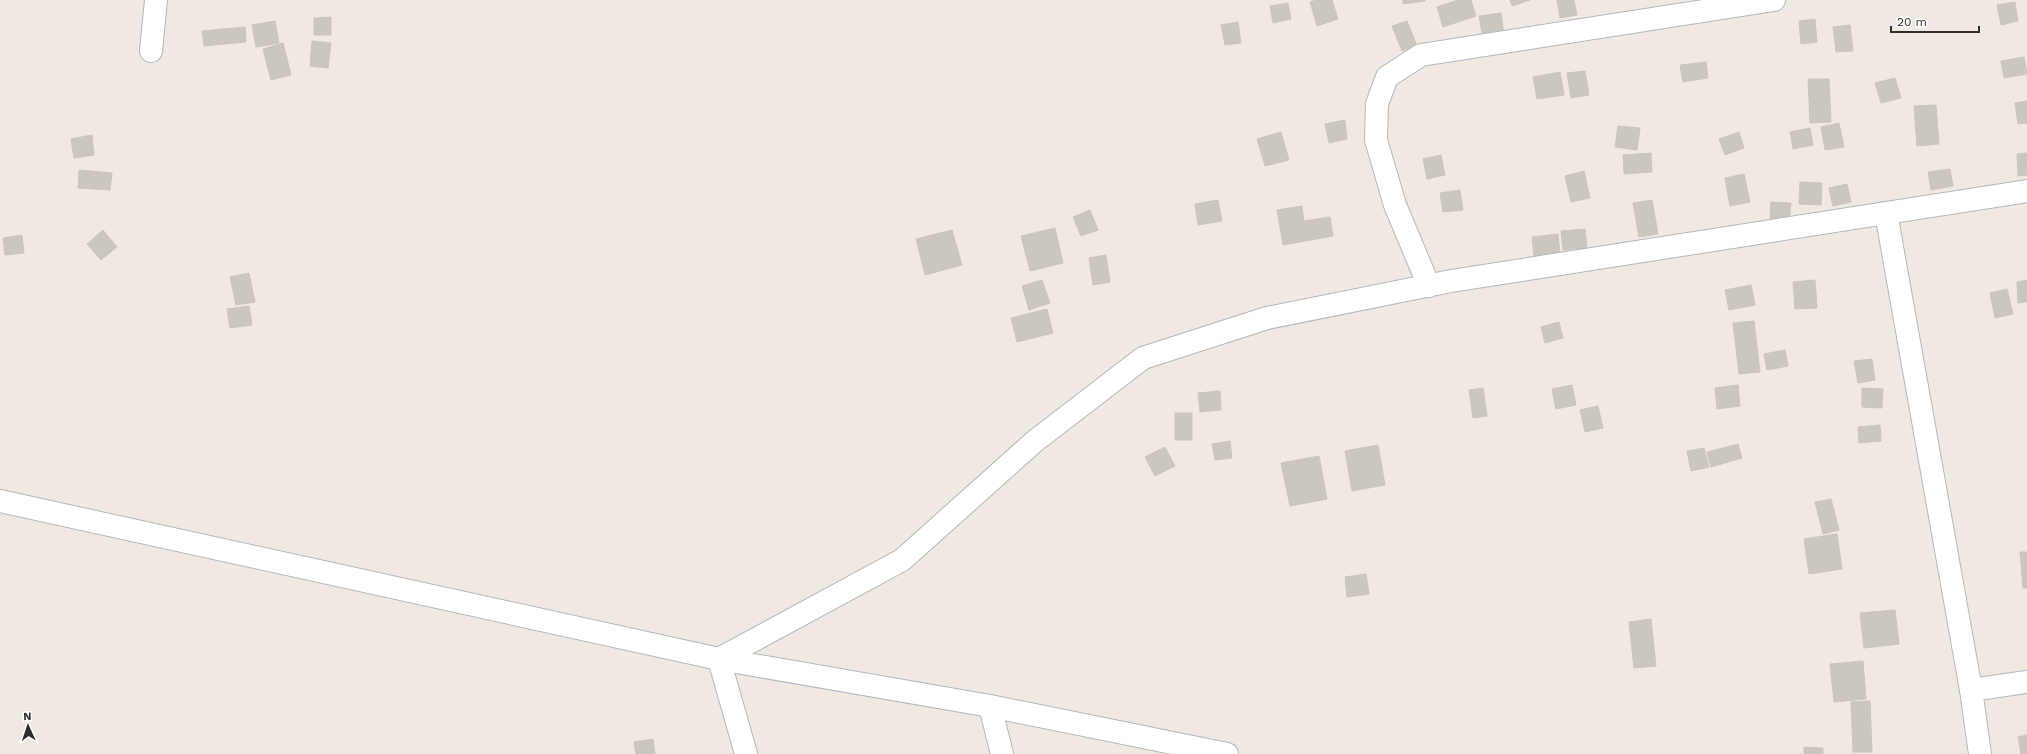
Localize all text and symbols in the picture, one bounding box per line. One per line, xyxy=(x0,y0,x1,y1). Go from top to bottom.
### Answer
scale bar xyxy=(1891,8,1979,34)
text: 20 m xyxy=(1897,15,1927,29)
north arrow xyxy=(8,706,48,746)
text: N xyxy=(23,710,32,723)

